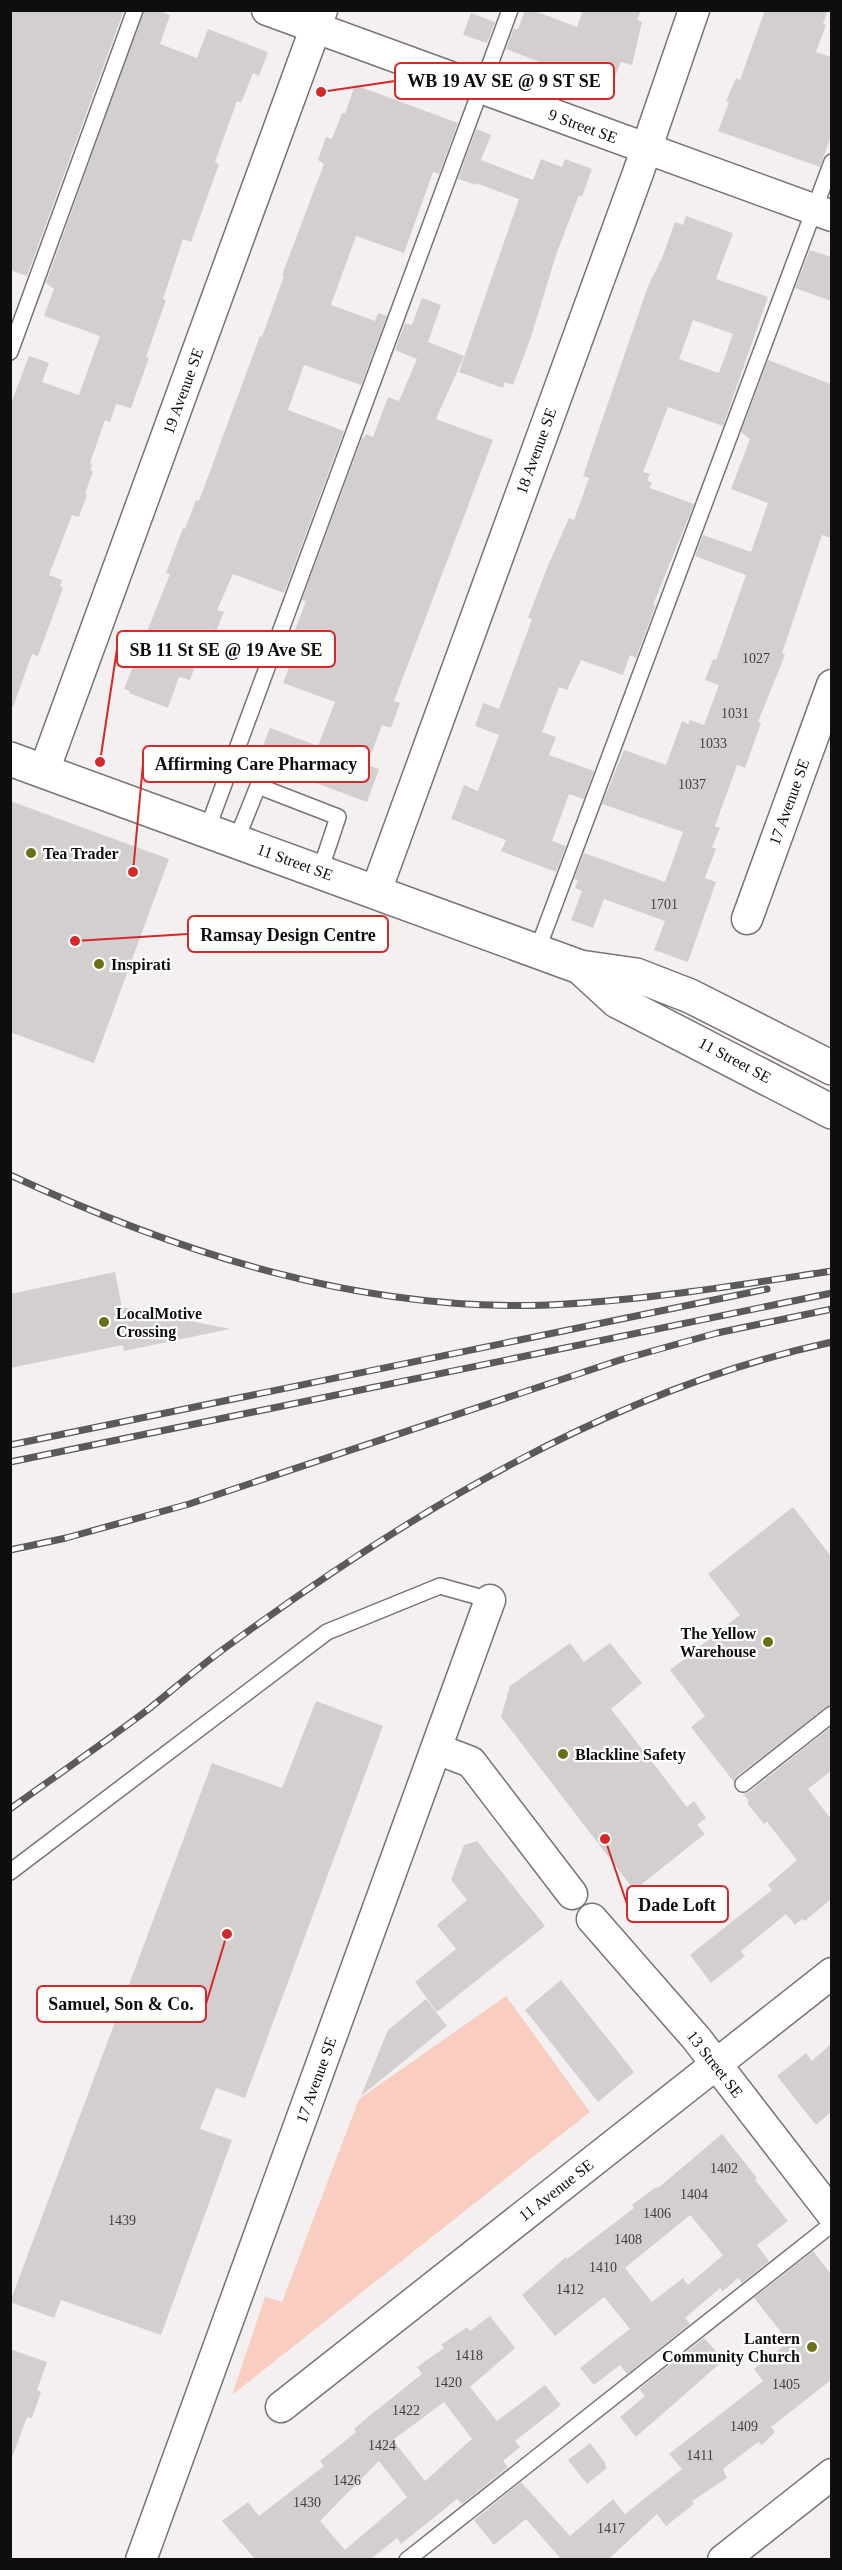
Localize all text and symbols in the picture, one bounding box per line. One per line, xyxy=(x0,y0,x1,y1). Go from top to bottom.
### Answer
callout: WB 19 AV SE @ 9 ST SE xyxy=(395,63,614,99)
text: WB 19 AV SE @ 9 ST SE xyxy=(407,71,601,91)
street label: 9 Street SE xyxy=(546,106,620,146)
street label: 19 Avenue SE xyxy=(160,346,206,436)
street label: 18 Avenue SE xyxy=(513,406,559,496)
callout: SB 11 St SE @ 19 Ave SE xyxy=(117,631,335,667)
text: SB 11 St SE @ 19 Ave SE xyxy=(130,640,322,660)
house number: 1027 xyxy=(742,651,770,666)
house number: 1031 xyxy=(721,706,749,721)
house number: 1033 xyxy=(699,736,727,751)
callout: Affirming Care Pharmacy xyxy=(143,746,369,782)
text: Affirming Care Pharmacy xyxy=(155,754,357,774)
street label: 17 Avenue SE xyxy=(766,757,812,847)
house number: 1037 xyxy=(678,777,706,792)
street label: 11 Street SE xyxy=(255,840,335,884)
place label: Tea Trader xyxy=(43,845,119,862)
marker: Tea Trader xyxy=(24,846,38,860)
house number: 1701 xyxy=(650,897,678,912)
callout: Ramsay Design Centre xyxy=(188,916,388,952)
text: Ramsay Design Centre xyxy=(200,925,376,945)
place label: Inspirati xyxy=(111,956,171,974)
marker: Inspirati xyxy=(92,957,106,971)
street label: 11 Street SE xyxy=(696,1034,774,1086)
place label: LocalMotive Crossing xyxy=(116,1305,202,1341)
marker: LocalMotive Crossing xyxy=(97,1315,111,1329)
place label: The Yellow Warehouse xyxy=(680,1625,756,1660)
marker: The Yellow Warehouse xyxy=(761,1635,775,1649)
place label: Blackline Safety xyxy=(575,1746,686,1764)
marker: Blackline Safety xyxy=(556,1747,570,1761)
callout: Dade Loft xyxy=(627,1886,728,1922)
text: Dade Loft xyxy=(638,1895,716,1915)
callout: Samuel, Son & Co. xyxy=(37,1986,206,2022)
text: Samuel, Son & Co. xyxy=(48,1994,194,2014)
street label: 13 Street SE xyxy=(684,2027,746,2101)
street label: 17 Avenue SE xyxy=(293,2035,339,2125)
street label: 11 Avenue SE xyxy=(515,2156,597,2224)
house number: 1402 xyxy=(710,2161,738,2176)
house number: 1404 xyxy=(680,2187,708,2202)
house number: 1406 xyxy=(643,2206,671,2221)
house number: 1439 xyxy=(108,2213,136,2228)
house number: 1408 xyxy=(614,2232,642,2247)
house number: 1410 xyxy=(589,2260,617,2275)
house number: 1412 xyxy=(556,2282,584,2297)
place label: Lantern Community Church xyxy=(662,2330,800,2366)
marker: Lantern Community Church xyxy=(805,2340,819,2354)
house number: 1418 xyxy=(455,2348,483,2363)
house number: 1420 xyxy=(434,2375,462,2390)
house number: 1405 xyxy=(772,2377,800,2392)
house number: 1422 xyxy=(392,2403,420,2418)
house number: 1409 xyxy=(730,2419,758,2434)
house number: 1424 xyxy=(368,2438,396,2453)
house number: 1411 xyxy=(686,2448,714,2463)
house number: 1426 xyxy=(333,2473,361,2488)
house number: 1430 xyxy=(293,2495,321,2510)
house number: 1417 xyxy=(597,2521,625,2536)

